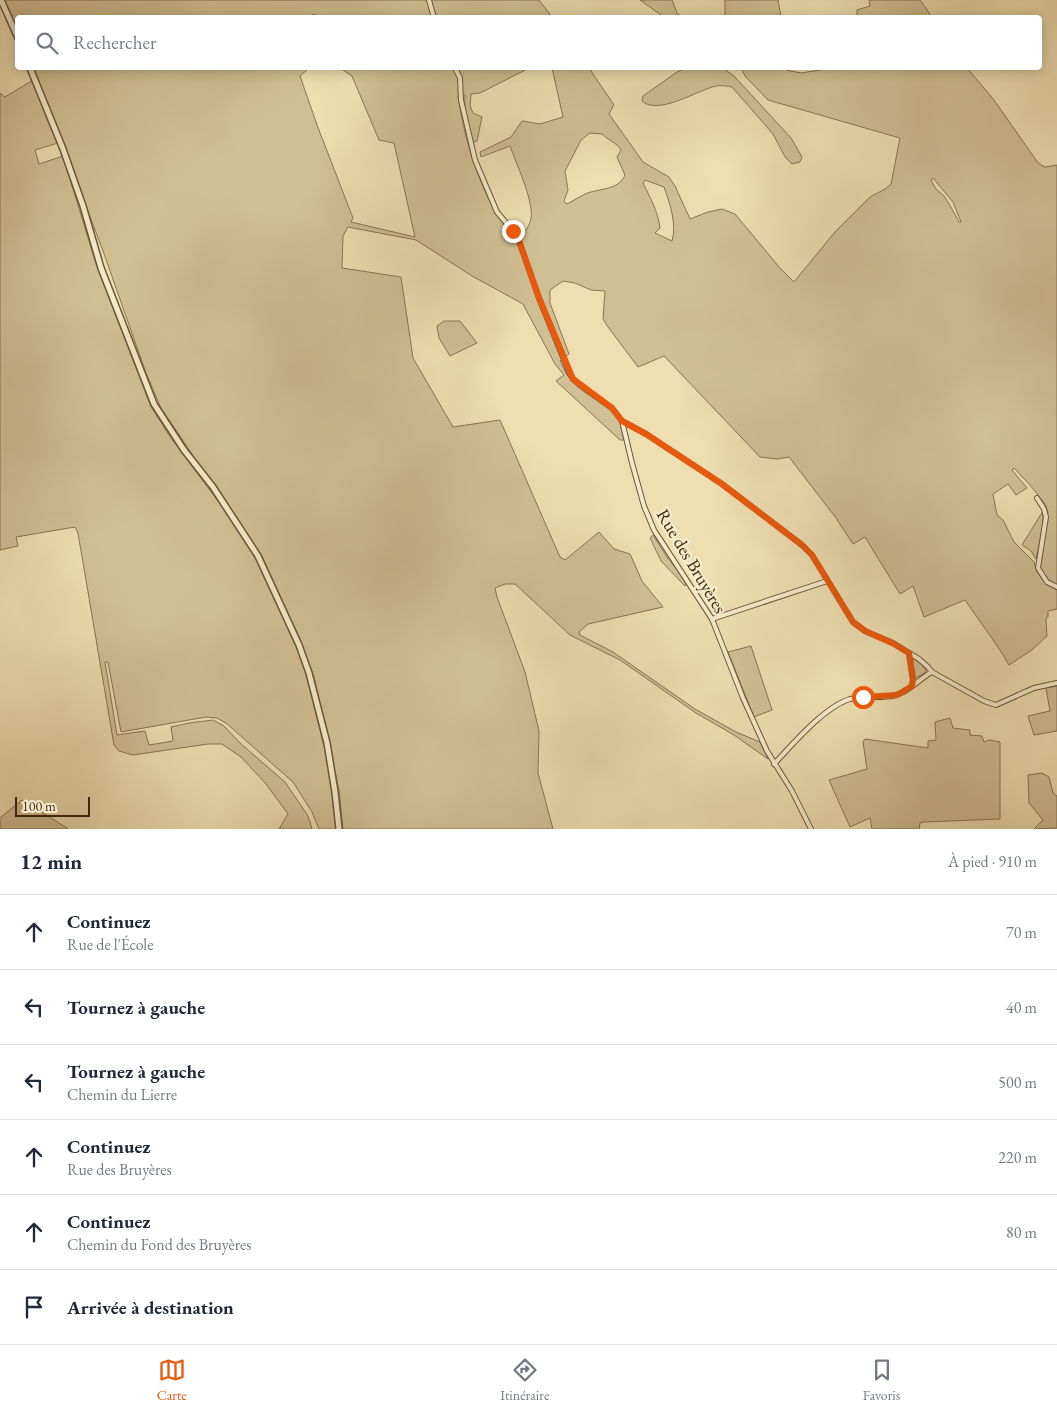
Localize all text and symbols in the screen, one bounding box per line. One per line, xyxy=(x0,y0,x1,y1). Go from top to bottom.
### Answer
search box xyxy=(15,15,1042,70)
icon: search xyxy=(33,29,61,57)
text: Rechercher xyxy=(73,30,156,55)
route end xyxy=(502,220,525,243)
street label: Rue des Bruyères xyxy=(652,505,732,618)
route start xyxy=(852,686,875,709)
scale bar xyxy=(15,794,90,817)
text: 100 m xyxy=(22,797,56,815)
text: 12 min xyxy=(20,848,82,875)
text: À pied · 910 m xyxy=(948,851,1037,872)
text: Continuez xyxy=(67,909,151,934)
icon: ahead xyxy=(20,918,48,946)
text: 70 m xyxy=(1006,922,1037,943)
text: Rue de l'École xyxy=(67,934,153,955)
icon: left xyxy=(20,993,48,1021)
text: Tournez à gauche xyxy=(67,995,205,1020)
text: 40 m xyxy=(1006,997,1037,1018)
text: Tournez à gauche xyxy=(67,1059,205,1084)
icon: left xyxy=(20,1068,48,1096)
text: 500 m xyxy=(998,1072,1037,1093)
text: Chemin du Lierre xyxy=(67,1084,177,1105)
text: Continuez xyxy=(67,1134,151,1159)
icon: ahead xyxy=(20,1143,48,1171)
text: 220 m xyxy=(998,1147,1037,1168)
text: Rue des Bruyères xyxy=(67,1159,172,1180)
text: Continuez xyxy=(67,1209,151,1234)
icon: ahead xyxy=(20,1218,48,1246)
text: 80 m xyxy=(1006,1222,1037,1243)
text: Chemin du Fond des Bruyères xyxy=(67,1234,251,1255)
icon: arrive xyxy=(20,1293,48,1321)
text: Arrivée à destination xyxy=(67,1295,234,1320)
tab: Carte xyxy=(157,1356,187,1404)
tab: Itinéraire xyxy=(500,1356,549,1404)
tab: Favoris xyxy=(863,1356,900,1404)

